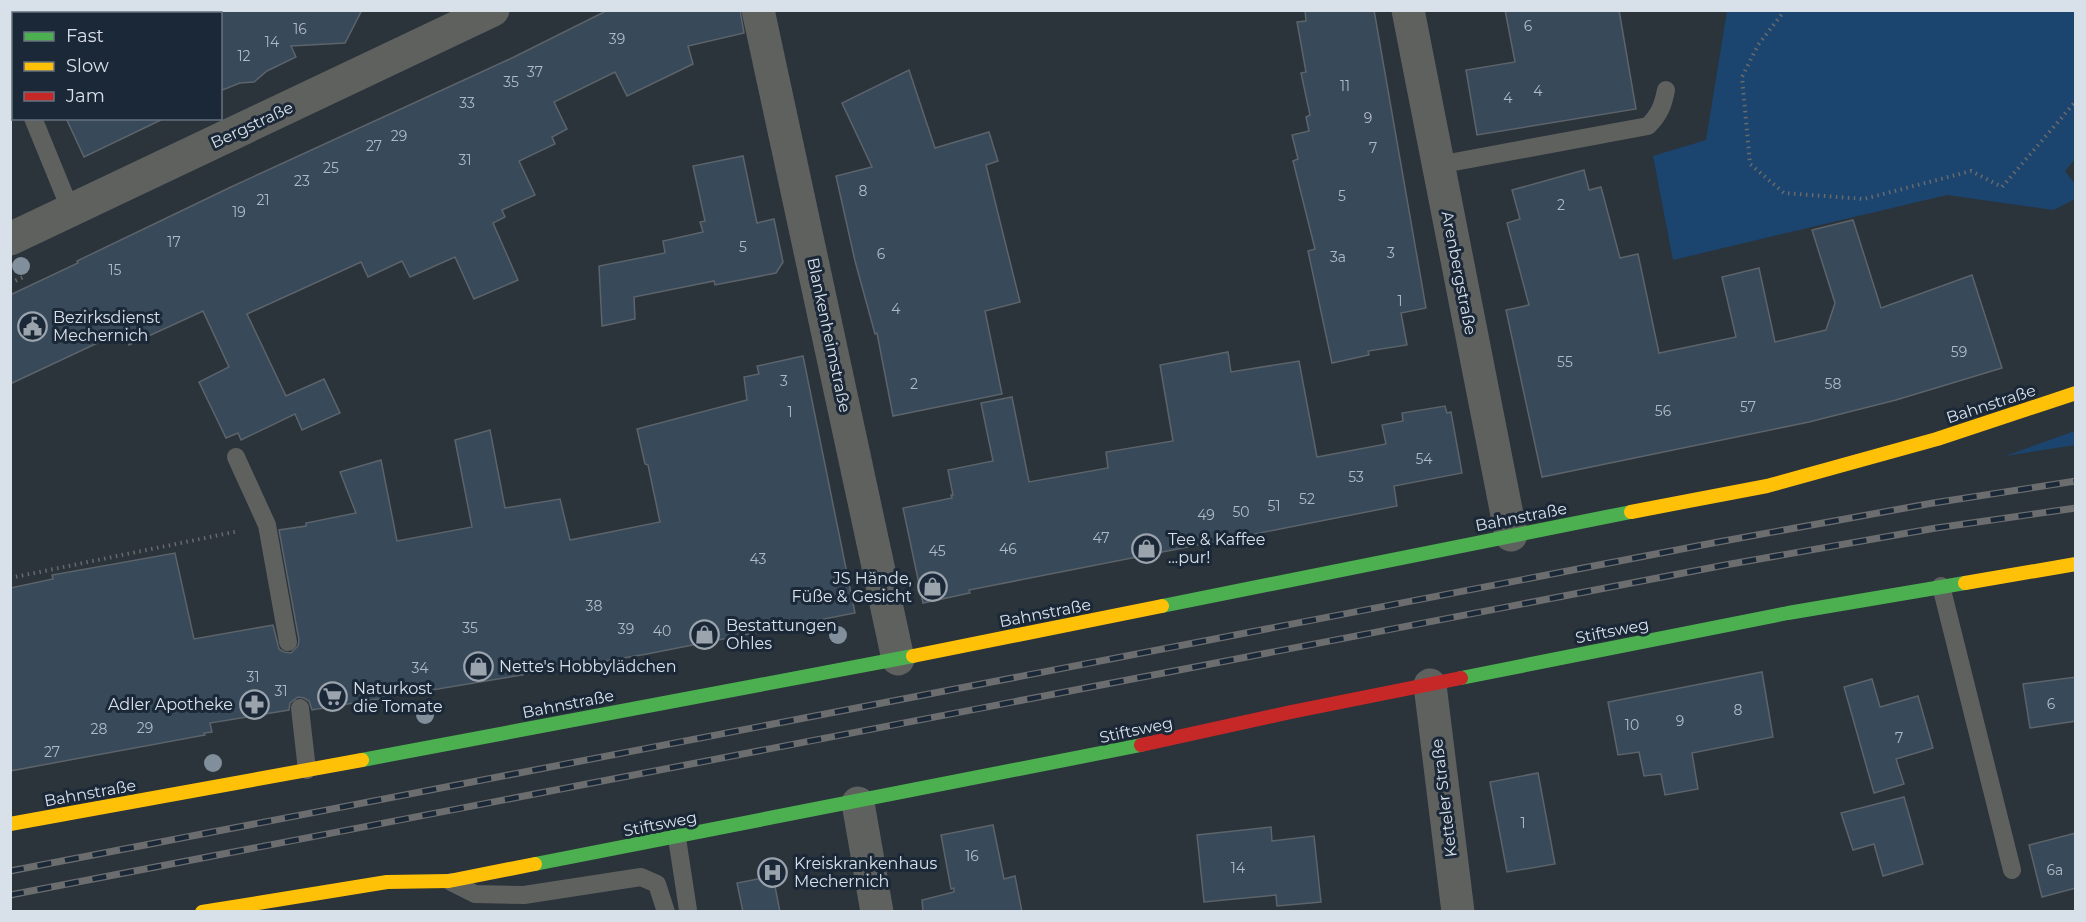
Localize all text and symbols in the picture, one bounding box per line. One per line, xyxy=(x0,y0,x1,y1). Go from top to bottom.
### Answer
legend xyxy=(12,12,222,120)
house number: 6 xyxy=(1524,17,1533,35)
house number: 16 xyxy=(293,20,307,38)
text: Fast xyxy=(66,25,104,47)
house number: 39 xyxy=(609,30,625,48)
house number: 14 xyxy=(265,33,280,51)
house number: 12 xyxy=(237,47,251,65)
text: Slow xyxy=(66,55,109,77)
house number: 37 xyxy=(527,63,543,81)
house number: 35 xyxy=(503,73,519,91)
house number: 11 xyxy=(1340,77,1350,95)
house number: 4 xyxy=(1533,82,1543,100)
text: Jam xyxy=(65,85,105,107)
house number: 4 xyxy=(1503,89,1513,107)
house number: 33 xyxy=(459,94,475,112)
street label: Bergstraße xyxy=(208,98,296,152)
house number: 9 xyxy=(1364,109,1372,127)
house number: 29 xyxy=(391,127,407,145)
house number: 27 xyxy=(366,137,382,155)
house number: 7 xyxy=(1369,139,1377,157)
house number: 31 xyxy=(459,151,471,169)
house number: 25 xyxy=(323,159,339,177)
house number: 23 xyxy=(294,172,310,190)
house number: 8 xyxy=(859,182,868,200)
house number: 5 xyxy=(1338,187,1346,205)
house number: 21 xyxy=(256,191,270,209)
house number: 2 xyxy=(1557,196,1565,214)
house number: 19 xyxy=(232,203,246,221)
street label: Arenbergstraße xyxy=(1438,209,1480,337)
house number: 17 xyxy=(167,233,181,251)
house number: 5 xyxy=(739,238,747,256)
house number: 3 xyxy=(1387,244,1395,262)
house number: 6 xyxy=(877,245,886,263)
house number: 3a xyxy=(1330,248,1346,266)
street label: Blankenheimstraße xyxy=(803,256,855,414)
house number: 15 xyxy=(109,261,122,279)
house number: 1 xyxy=(1397,292,1403,310)
house number: 4 xyxy=(891,300,901,318)
place label: Bezirksdienst Mechernich xyxy=(53,308,161,345)
public building icon: Bezirksdienst Mechernich xyxy=(16,310,48,342)
house number: 59 xyxy=(1951,343,1967,361)
house number: 55 xyxy=(1557,353,1573,371)
house number: 3 xyxy=(780,372,788,390)
house number: 2 xyxy=(910,375,918,393)
house number: 58 xyxy=(1825,375,1841,393)
street label: Bahnstraße xyxy=(1944,381,2038,427)
house number: 57 xyxy=(1740,398,1756,416)
house number: 56 xyxy=(1655,402,1672,420)
house number: 1 xyxy=(787,403,793,421)
house number: 54 xyxy=(1415,450,1433,468)
house number: 53 xyxy=(1348,468,1364,486)
house number: 52 xyxy=(1299,490,1315,508)
house number: 51 xyxy=(1268,497,1280,515)
street label: Bahnstraße xyxy=(1474,499,1568,535)
house number: 50 xyxy=(1232,503,1250,521)
house number: 49 xyxy=(1197,506,1215,524)
house number: 47 xyxy=(1093,529,1109,547)
place label: Tee & Kaffee ...pur! xyxy=(1168,530,1265,567)
shop icon: Tee & Kaffee ...pur! xyxy=(1131,532,1163,564)
house number: 46 xyxy=(999,540,1017,558)
house number: 45 xyxy=(928,542,946,560)
house number: 43 xyxy=(750,550,767,568)
place label: JS Hände, Füße & Gesicht xyxy=(792,569,912,606)
shop icon: JS Hände, Füße & Gesicht xyxy=(917,571,949,603)
street label: Bahnstraße xyxy=(998,595,1092,631)
house number: 38 xyxy=(586,597,602,615)
street label: Stiftsweg xyxy=(1574,615,1650,647)
place label: Bestattungen Ohles xyxy=(726,616,837,653)
shop icon: Bestattungen Ohles xyxy=(689,618,721,650)
house number: 35 xyxy=(462,619,478,637)
house number: 39 xyxy=(618,620,634,638)
house number: 40 xyxy=(653,622,671,640)
shop icon: Nette's Hobbylädchen xyxy=(462,650,494,682)
place label: Nette's Hobbylädchen xyxy=(499,657,677,676)
house number: 34 xyxy=(411,659,429,677)
house number: 31 xyxy=(247,668,259,686)
place label: Naturkost die Tomate xyxy=(353,679,443,716)
supermarket icon: Naturkost die Tomate xyxy=(316,681,348,713)
house number: 31 xyxy=(275,682,287,700)
street label: Bahnstraße xyxy=(521,686,615,722)
pharmacy icon: Adler Apotheke xyxy=(238,688,270,720)
place label: Adler Apotheke xyxy=(108,695,233,714)
house number: 6 xyxy=(2047,695,2056,713)
house number: 8 xyxy=(1734,701,1743,719)
house number: 9 xyxy=(1676,712,1684,730)
street label: Stiftsweg xyxy=(1098,713,1174,747)
house number: 10 xyxy=(1625,716,1639,734)
house number: 29 xyxy=(137,719,153,737)
house number: 28 xyxy=(91,720,108,738)
house number: 7 xyxy=(1895,729,1903,747)
street label: Ketteler Straße xyxy=(1427,738,1461,858)
house number: 27 xyxy=(44,743,60,761)
street label: Bahnstraße xyxy=(43,776,137,810)
street label: Stiftsweg xyxy=(622,808,698,840)
house number: 1 xyxy=(1520,814,1526,832)
house number: 16 xyxy=(965,847,979,865)
place label: Kreiskrankenhaus Mechernich xyxy=(794,854,937,891)
hospital icon: Kreiskrankenhaus Mechernich xyxy=(757,856,789,888)
house number: 14 xyxy=(1231,859,1246,877)
house number: 6a xyxy=(2047,861,2063,879)

